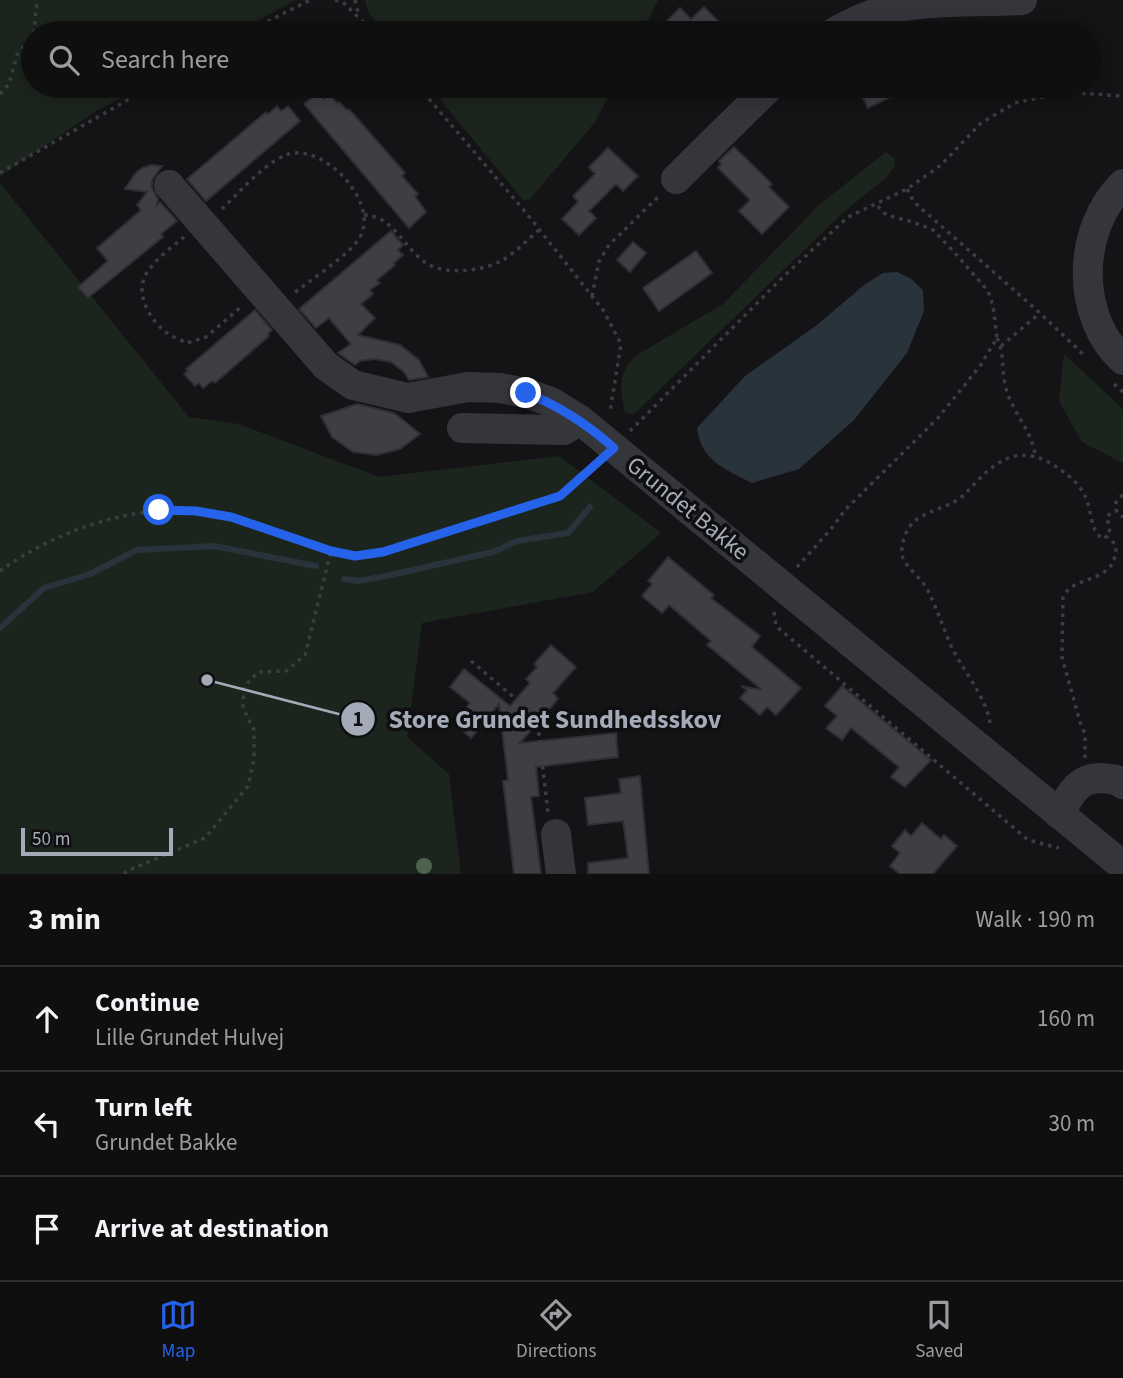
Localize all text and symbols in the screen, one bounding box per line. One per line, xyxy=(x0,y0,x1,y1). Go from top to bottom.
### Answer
search box xyxy=(21,21,1102,98)
icon: search xyxy=(45,41,83,79)
text: Search here xyxy=(101,41,229,78)
route end xyxy=(510,377,541,408)
street label: Grundet Bakke xyxy=(619,448,756,569)
route start xyxy=(143,494,174,525)
callout: Store Grundet Sundhedsskov xyxy=(340,696,736,743)
text: Store Grundet Sundhedsskov xyxy=(389,701,722,738)
text: 1 xyxy=(352,704,364,734)
scale bar xyxy=(21,825,173,857)
text: 50 m xyxy=(32,826,70,853)
text: 3 min xyxy=(28,898,101,941)
text: Walk · 190 m xyxy=(976,903,1095,936)
text: Continue xyxy=(95,984,200,1021)
icon: ahead xyxy=(28,1000,66,1038)
text: 160 m xyxy=(1037,1002,1095,1035)
text: Lille Grundet Hulvej xyxy=(95,1021,284,1054)
text: Turn left xyxy=(95,1089,192,1126)
icon: left xyxy=(28,1105,66,1143)
text: 30 m xyxy=(1048,1107,1095,1140)
text: Grundet Bakke xyxy=(95,1126,237,1159)
icon: arrive xyxy=(28,1210,66,1248)
text: Arrive at destination xyxy=(95,1210,329,1247)
tab: Map xyxy=(159,1296,197,1365)
tab: Directions xyxy=(516,1296,596,1365)
tab: Saved xyxy=(915,1296,964,1365)

